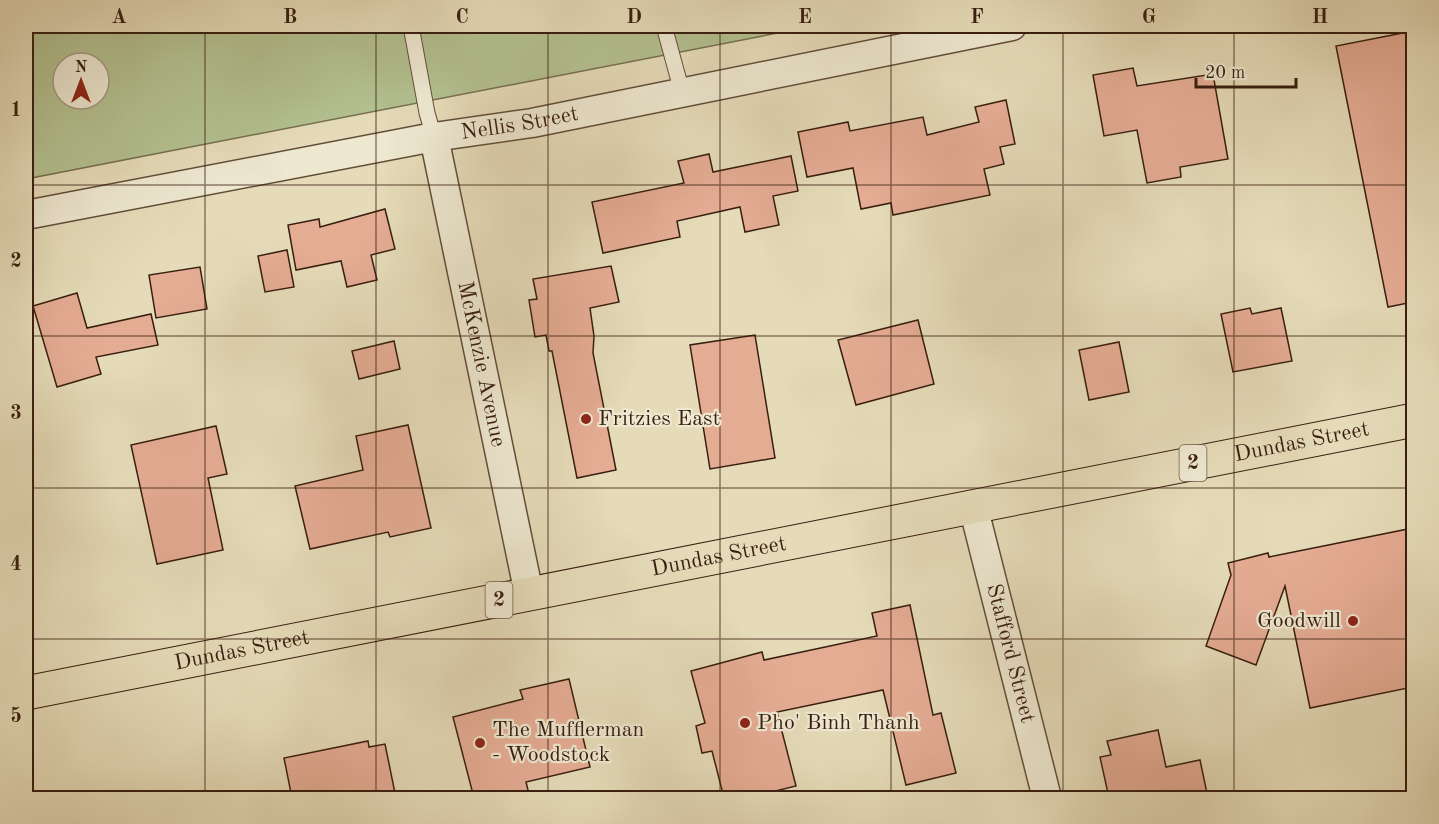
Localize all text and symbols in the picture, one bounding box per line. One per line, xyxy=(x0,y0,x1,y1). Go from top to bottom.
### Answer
text: A xyxy=(111,8,127,28)
text: B xyxy=(283,8,297,28)
text: C xyxy=(455,8,469,28)
text: D xyxy=(626,8,642,28)
text: E xyxy=(798,8,812,28)
text: F xyxy=(970,8,984,28)
text: G xyxy=(1142,8,1156,28)
text: H xyxy=(1312,8,1328,28)
north arrow xyxy=(51,51,111,111)
scale bar xyxy=(1196,51,1296,89)
text: N xyxy=(75,60,88,76)
text: 20 m xyxy=(1205,64,1245,82)
text: 1 xyxy=(10,101,22,121)
street label: Nellis Street xyxy=(459,103,580,144)
text: 2 xyxy=(10,252,22,272)
street label: McKenzie Avenue xyxy=(453,279,509,449)
text: 3 xyxy=(10,404,22,424)
place label: Fritzies East xyxy=(598,408,720,430)
marker: Fritzies East xyxy=(579,412,593,426)
street label: Dundas Street xyxy=(1232,418,1371,466)
road number: 2 xyxy=(1180,445,1206,481)
street label: Dundas Street xyxy=(649,533,788,581)
text: 4 xyxy=(10,555,22,575)
street label: Stafford Street xyxy=(982,581,1039,725)
road number: 2 xyxy=(486,582,512,618)
place label: Goodwill xyxy=(1257,610,1341,632)
marker: Goodwill xyxy=(1346,614,1360,628)
street label: Dundas Street xyxy=(172,627,311,675)
text: 5 xyxy=(10,706,22,727)
place label: Pho' Binh Thanh xyxy=(757,712,920,734)
marker: Pho' Binh Thanh xyxy=(738,716,752,730)
place label: The Mufflerman - Woodstock xyxy=(492,719,645,766)
marker: The Mufflerman - Woodstock xyxy=(473,736,487,750)

